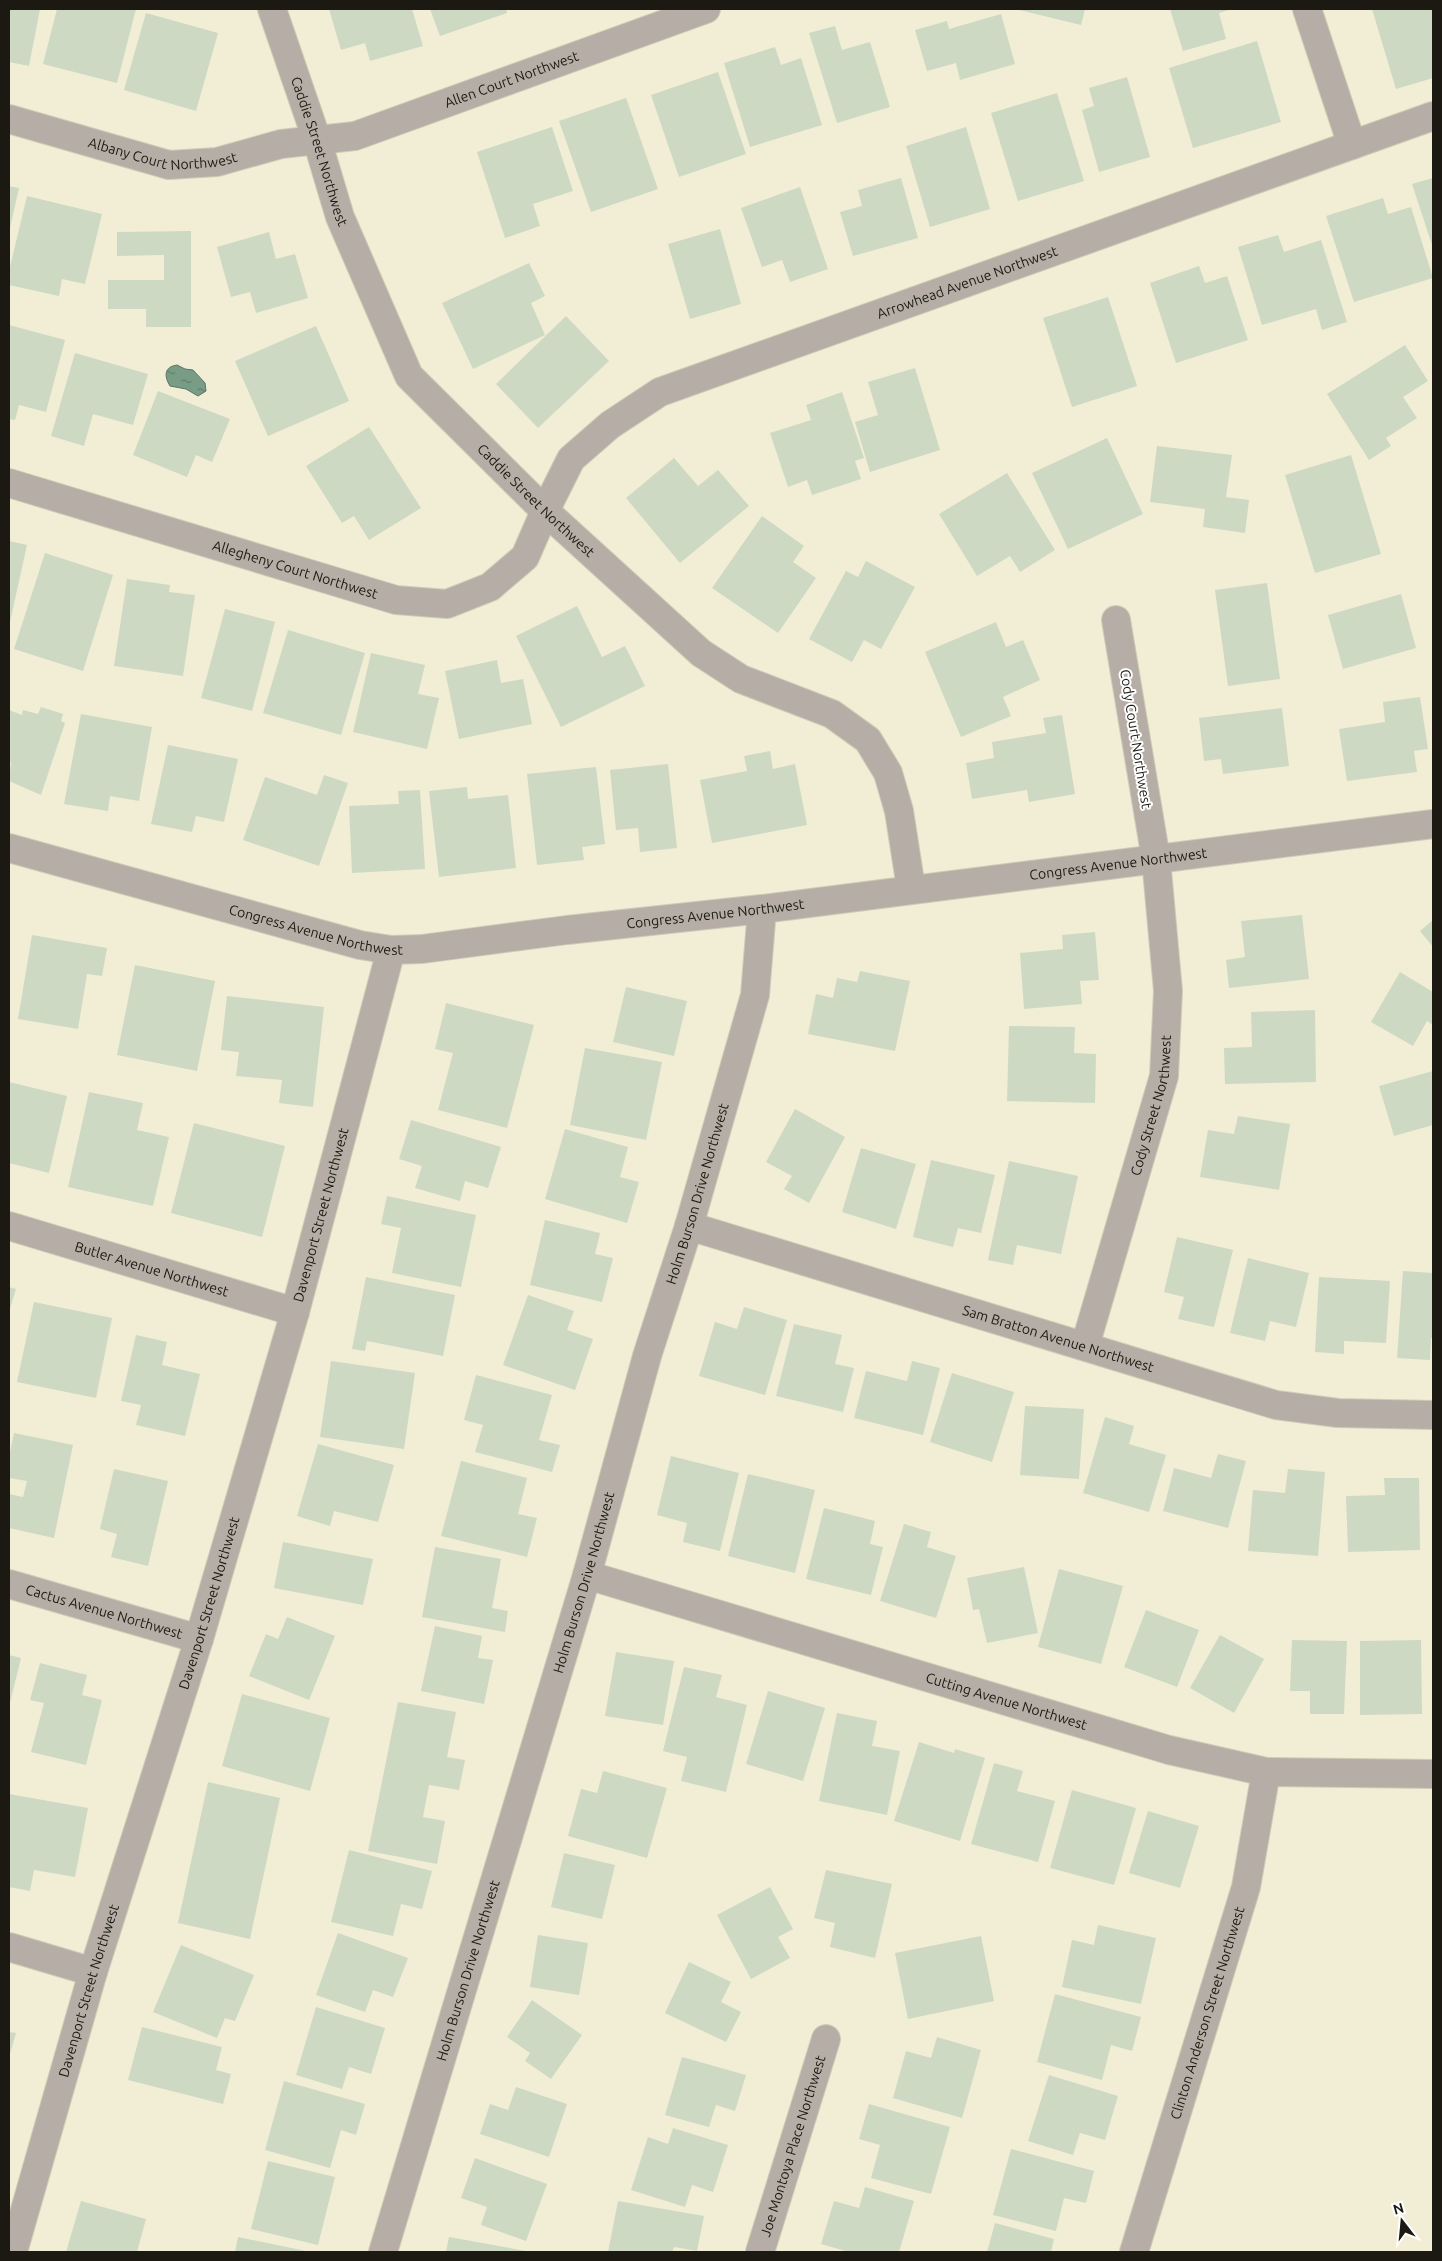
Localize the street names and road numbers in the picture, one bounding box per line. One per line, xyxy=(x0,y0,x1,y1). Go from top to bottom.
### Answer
street label: Allen Court Northwest xyxy=(442,48,581,111)
street label: Caddie Street Northwest xyxy=(288,74,351,229)
street label: Albany Court Northwest xyxy=(87,134,239,173)
street label: Arrowhead Avenue Northwest xyxy=(875,243,1060,322)
street label: Caddie Street Northwest xyxy=(474,441,598,560)
street label: Allegheny Court Northwest xyxy=(211,537,380,602)
street label: Cody Court Northwest xyxy=(1117,668,1155,810)
street label: Congress Avenue Northwest xyxy=(1028,845,1208,883)
street label: Congress Avenue Northwest xyxy=(626,896,806,932)
street label: Congress Avenue Northwest xyxy=(227,901,404,958)
street label: Cody Street Northwest xyxy=(1127,1034,1174,1178)
street label: Holm Burson Drive Northwest xyxy=(663,1101,732,1286)
street label: Davenport Street Northwest xyxy=(290,1125,352,1304)
street label: Butler Avenue Northwest xyxy=(73,1238,231,1300)
street label: Sam Bratton Avenue Northwest xyxy=(961,1302,1156,1375)
street label: Holm Burson Drive Northwest xyxy=(550,1489,618,1675)
street label: Davenport Street Northwest xyxy=(175,1514,243,1691)
street label: Cactus Avenue Northwest xyxy=(24,1581,185,1642)
street label: Cutting Avenue Northwest xyxy=(924,1669,1090,1733)
street label: Holm Burson Drive Northwest xyxy=(433,1878,503,2063)
street label: Davenport Street Northwest xyxy=(55,1902,122,2079)
street label: Clinton Anderson Street Northwest xyxy=(1167,1904,1248,2121)
street label: Joe Montoya Place Northwest xyxy=(757,2053,829,2239)

